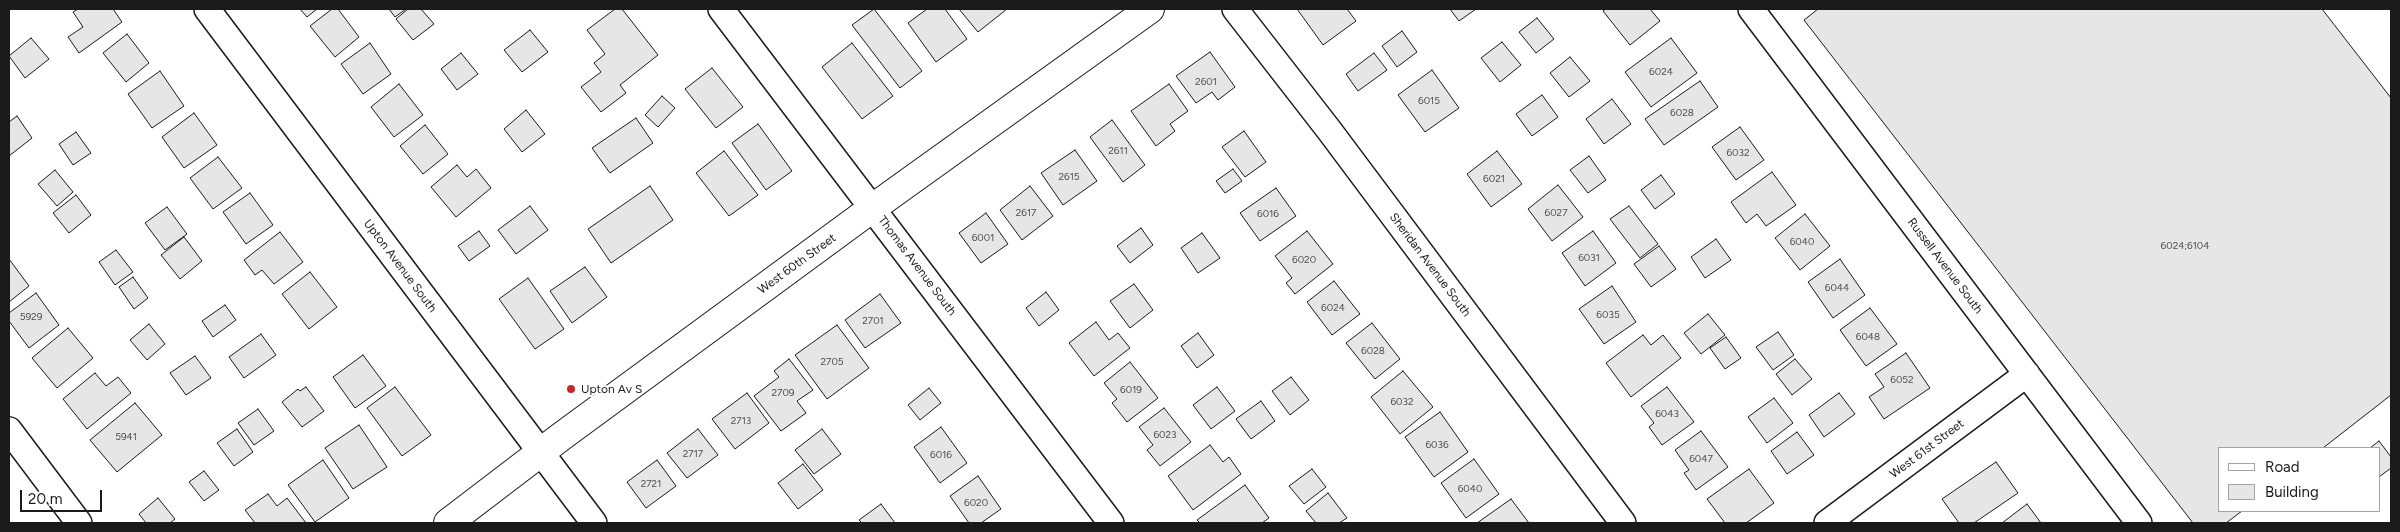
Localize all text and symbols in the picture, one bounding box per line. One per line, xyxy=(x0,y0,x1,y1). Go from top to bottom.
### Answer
house number: 6024 xyxy=(1649,66,1673,78)
house number: 2601 xyxy=(1195,76,1217,88)
house number: 6015 xyxy=(1418,95,1440,107)
house number: 6028 xyxy=(1670,107,1694,119)
house number: 2611 xyxy=(1108,145,1128,157)
house number: 6032 xyxy=(1726,147,1750,159)
house number: 2615 xyxy=(1058,171,1080,183)
house number: 6021 xyxy=(1483,173,1505,185)
house number: 2617 xyxy=(1016,207,1036,219)
house number: 6027 xyxy=(1544,207,1568,219)
house number: 6016 xyxy=(1257,208,1279,220)
street label: Sheridan Avenue South xyxy=(1386,210,1474,320)
street label: Thomas Avenue South xyxy=(875,213,959,319)
street label: Russell Avenue South xyxy=(1904,215,1986,317)
street label: Upton Avenue South xyxy=(360,217,440,315)
street label: West 60th Street xyxy=(755,231,839,297)
house number: 6001 xyxy=(972,232,994,244)
house number: 6040 xyxy=(1790,236,1814,248)
house number: 6024;6104 xyxy=(2161,240,2209,252)
house number: 6031 xyxy=(1578,252,1600,264)
house number: 6020 xyxy=(1292,254,1316,266)
house number: 6044 xyxy=(1825,282,1849,294)
house number: 6024 xyxy=(1321,302,1345,314)
house number: 6035 xyxy=(1596,309,1620,321)
house number: 5929 xyxy=(20,311,42,323)
house number: 2701 xyxy=(862,315,884,327)
house number: 6048 xyxy=(1856,331,1880,343)
house number: 6028 xyxy=(1361,345,1385,357)
house number: 2705 xyxy=(820,356,844,368)
house number: 6052 xyxy=(1890,374,1914,386)
place label: Upton Av S xyxy=(581,382,642,396)
marker: Upton Av S xyxy=(565,383,577,395)
house number: 6019 xyxy=(1120,384,1142,396)
house number: 2709 xyxy=(771,387,795,399)
house number: 6032 xyxy=(1390,396,1414,408)
house number: 6043 xyxy=(1655,408,1679,420)
house number: 2713 xyxy=(731,415,751,427)
street label: West 61st Street xyxy=(1887,416,1967,482)
house number: 6023 xyxy=(1153,429,1177,441)
house number: 5941 xyxy=(115,431,137,443)
house number: 6036 xyxy=(1425,439,1449,451)
legend xyxy=(2218,447,2380,512)
house number: 2717 xyxy=(683,448,703,460)
house number: 6016 xyxy=(930,449,952,461)
house number: 6047 xyxy=(1689,453,1713,465)
text: Road xyxy=(2265,458,2300,476)
house number: 2721 xyxy=(641,478,661,490)
scale bar xyxy=(22,480,105,512)
house number: 6040 xyxy=(1458,483,1482,495)
text: Building xyxy=(2265,483,2319,501)
text: 20 m xyxy=(28,490,62,508)
house number: 6020 xyxy=(964,497,988,509)

